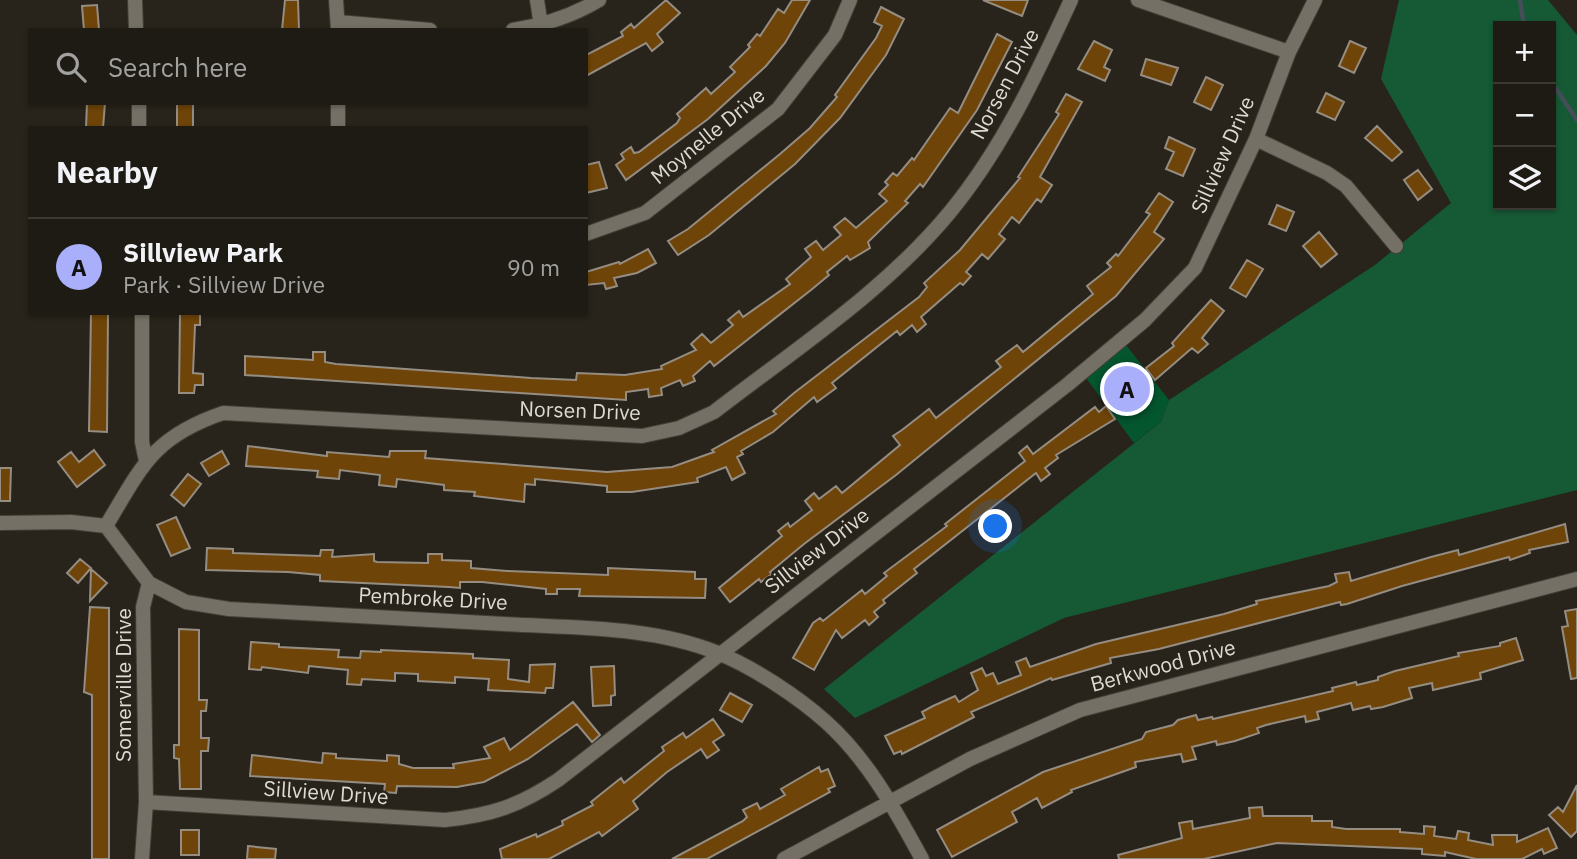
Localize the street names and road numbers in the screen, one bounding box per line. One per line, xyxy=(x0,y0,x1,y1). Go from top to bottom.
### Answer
street label: Norsen Drive xyxy=(963,23,1045,144)
street label: Moynelle Drive xyxy=(644,81,770,190)
street label: Sillview Drive xyxy=(1184,92,1260,218)
street label: Norsen Drive xyxy=(519,394,641,426)
street label: Sillview Drive xyxy=(758,501,874,600)
street label: Pembroke Drive xyxy=(358,580,509,616)
street label: Somerville Drive xyxy=(109,608,137,762)
street label: Berkwood Drive xyxy=(1087,632,1239,698)
street label: Sillview Drive xyxy=(263,774,390,810)

